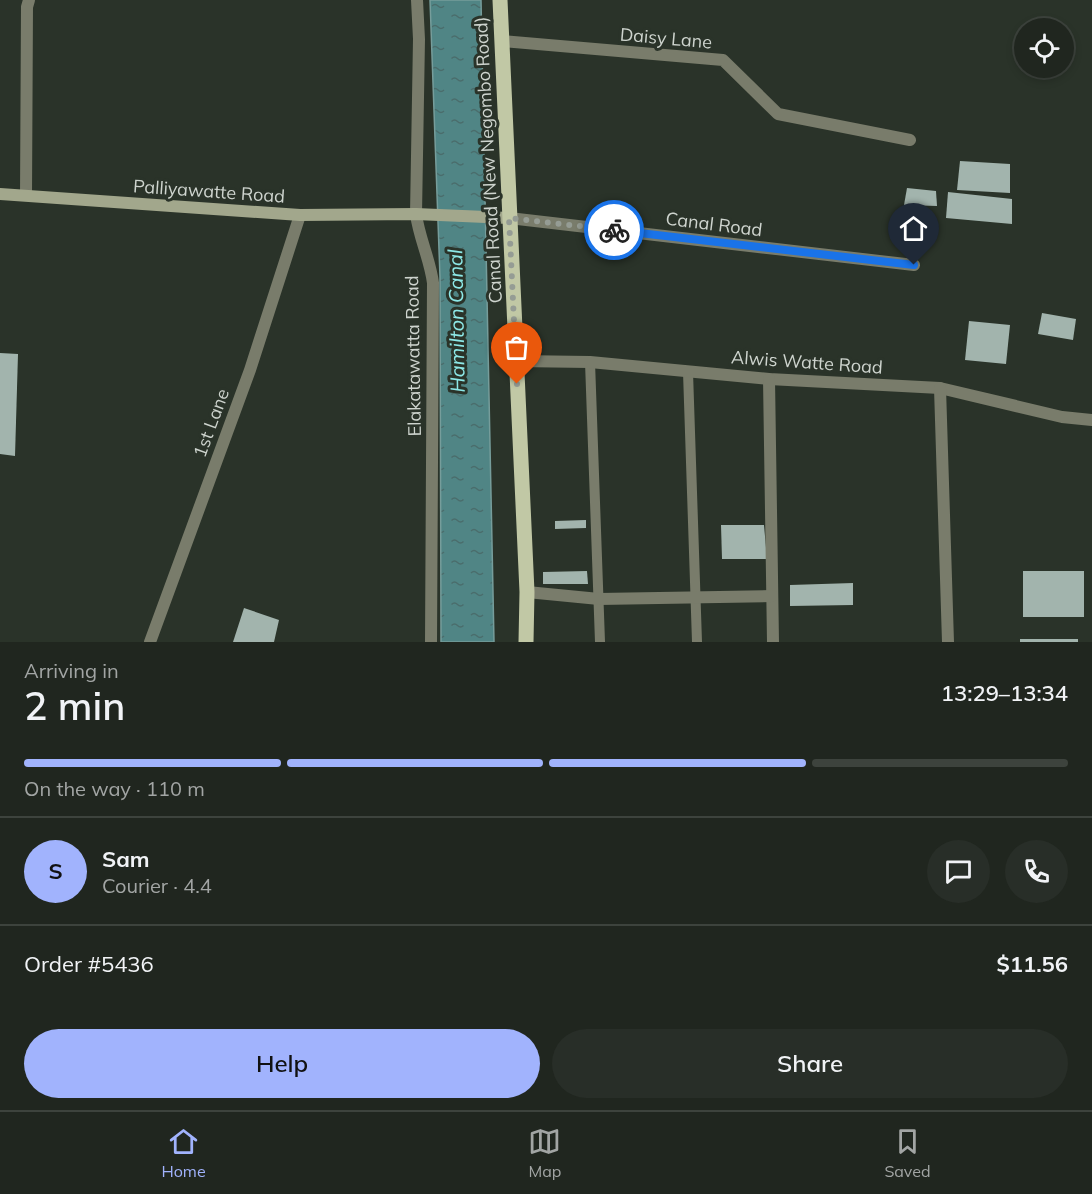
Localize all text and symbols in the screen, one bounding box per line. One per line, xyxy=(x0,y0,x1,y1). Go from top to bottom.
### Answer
street label: Canal Road (New Negombo Road) xyxy=(469,16,507,304)
map controls xyxy=(1014,18,1074,78)
button: locate xyxy=(1014,18,1074,78)
street label: Daisy Lane xyxy=(619,23,713,53)
street label: Palliyawatte Road xyxy=(132,174,286,208)
courier xyxy=(584,200,644,260)
pin xyxy=(888,203,939,265)
street label: Canal Road xyxy=(664,207,764,241)
icon: home xyxy=(897,212,930,245)
icon: bike xyxy=(598,214,631,247)
water label: Hamilton Canal xyxy=(442,249,470,393)
street label: Elakatawatta Road xyxy=(400,275,426,437)
pin xyxy=(491,322,542,384)
icon: bag xyxy=(500,331,533,364)
street label: Alwis Watte Road xyxy=(731,345,883,379)
street label: 1st Lane xyxy=(188,385,234,461)
text: Arriving in xyxy=(24,658,119,683)
text: 13:29–13:34 xyxy=(941,679,1068,707)
text: 2 min xyxy=(24,681,125,730)
text: On the way · 110 m xyxy=(24,776,205,801)
button: chat xyxy=(927,840,990,903)
button: phone xyxy=(1005,840,1068,903)
text: Sam xyxy=(102,845,150,873)
text: S xyxy=(48,857,63,885)
text: Courier · 4.4 xyxy=(102,873,212,898)
text: Order #5436 xyxy=(24,950,154,978)
text: $11.56 xyxy=(997,950,1068,978)
button: Help xyxy=(24,1029,540,1098)
button: Share xyxy=(552,1029,1068,1098)
tab: Home xyxy=(161,1125,206,1181)
tab: Map xyxy=(528,1125,561,1181)
tab: Saved xyxy=(884,1125,931,1181)

